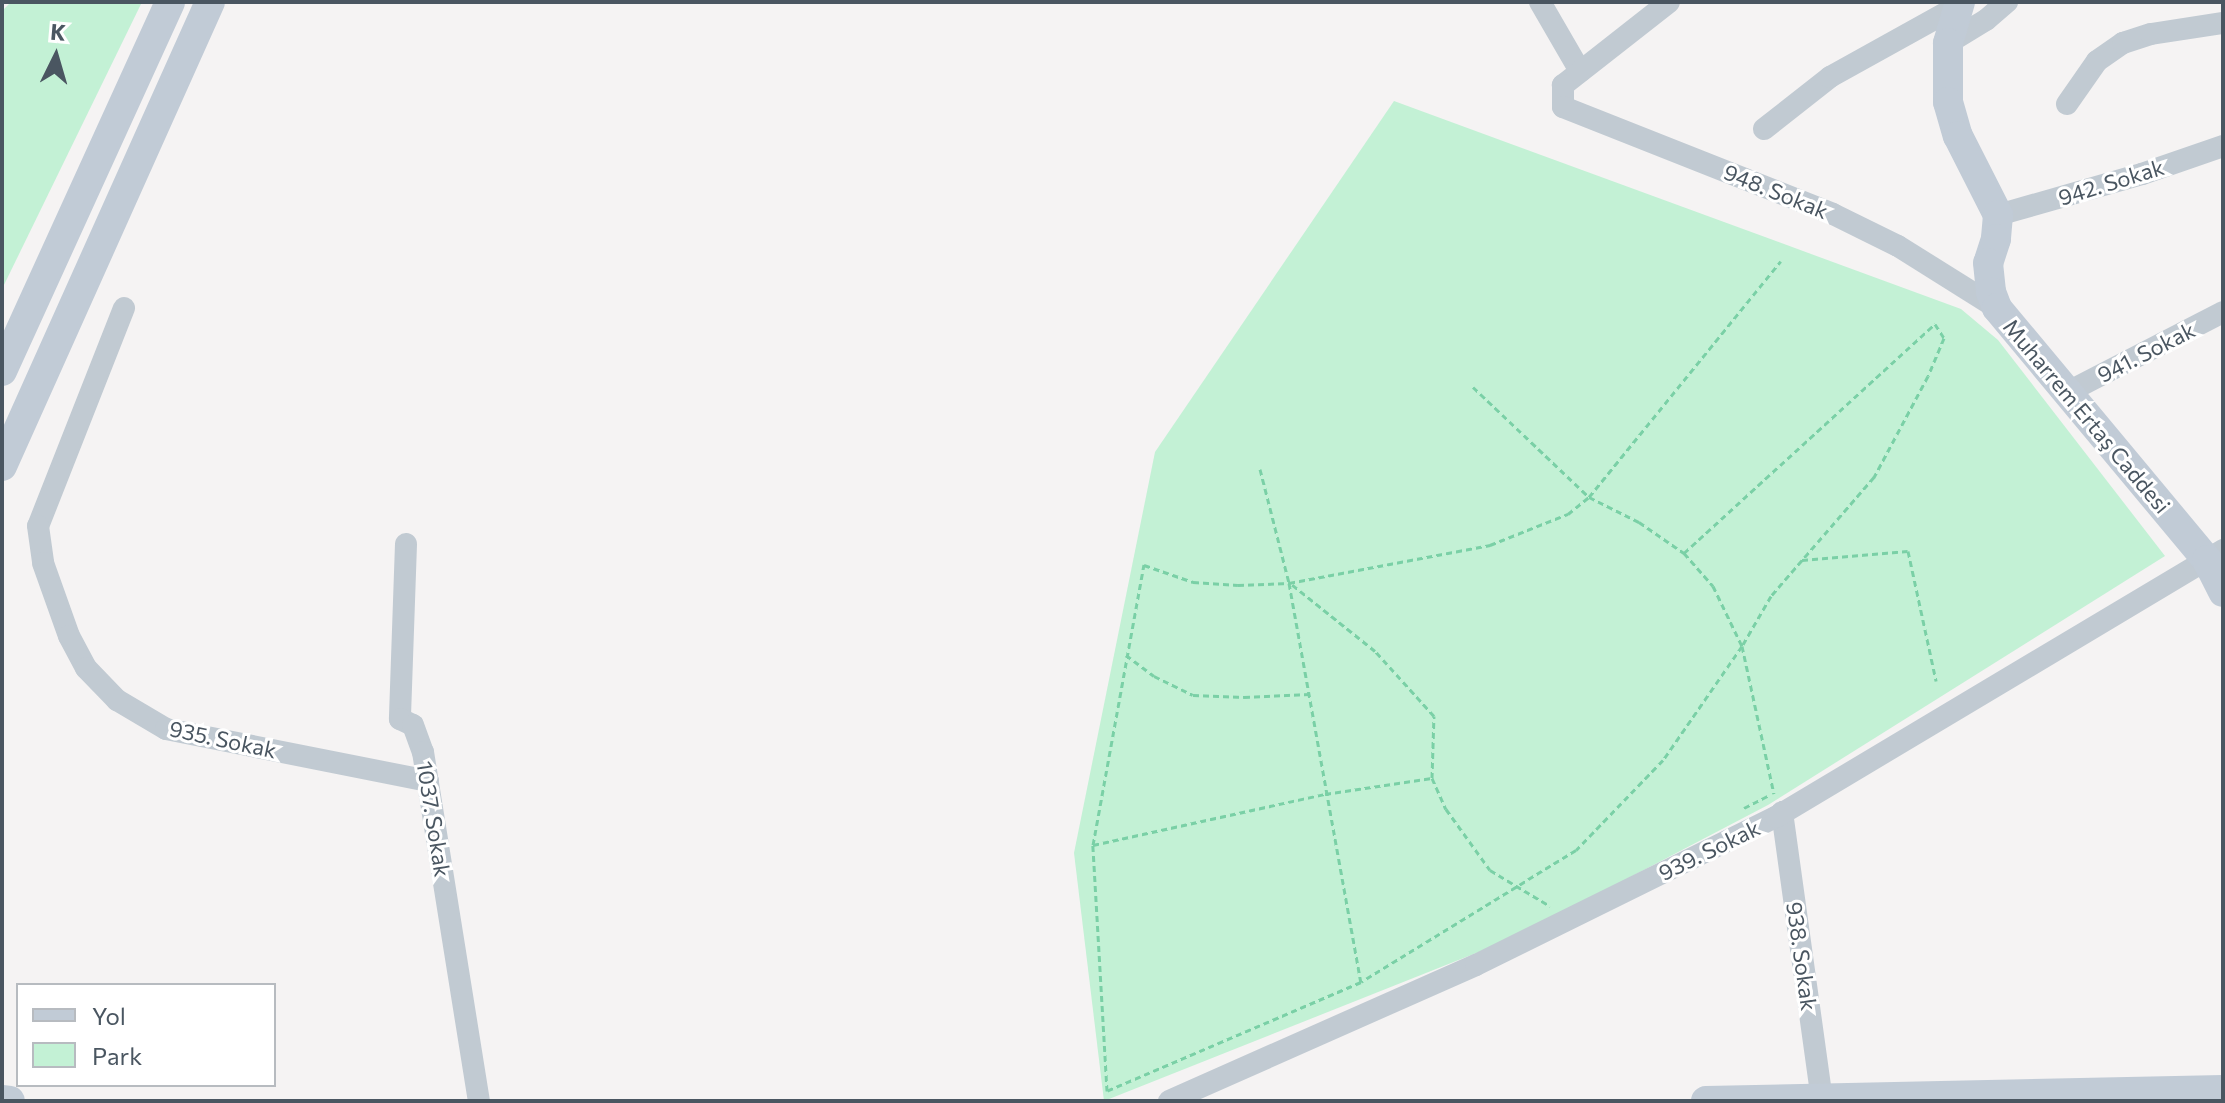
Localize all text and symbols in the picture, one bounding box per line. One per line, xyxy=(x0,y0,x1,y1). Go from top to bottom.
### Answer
north arrow xyxy=(16,16,96,96)
text: K xyxy=(49,17,67,46)
street label: 942. Sokak xyxy=(2055,153,2167,211)
street label: 948. Sokak xyxy=(1720,158,1832,224)
street label: Muharrem Ertaş Caddesi xyxy=(1998,313,2176,519)
street label: 941. Sokak xyxy=(2093,316,2199,388)
street label: 935. Sokak xyxy=(167,715,279,763)
street label: 1037. Sokak xyxy=(412,759,456,879)
street label: 939. Sokak xyxy=(1654,814,1764,886)
street label: 938. Sokak xyxy=(1781,900,1823,1012)
legend xyxy=(16,983,276,1087)
text: Yol xyxy=(92,1001,126,1030)
text: Park xyxy=(92,1041,142,1070)

